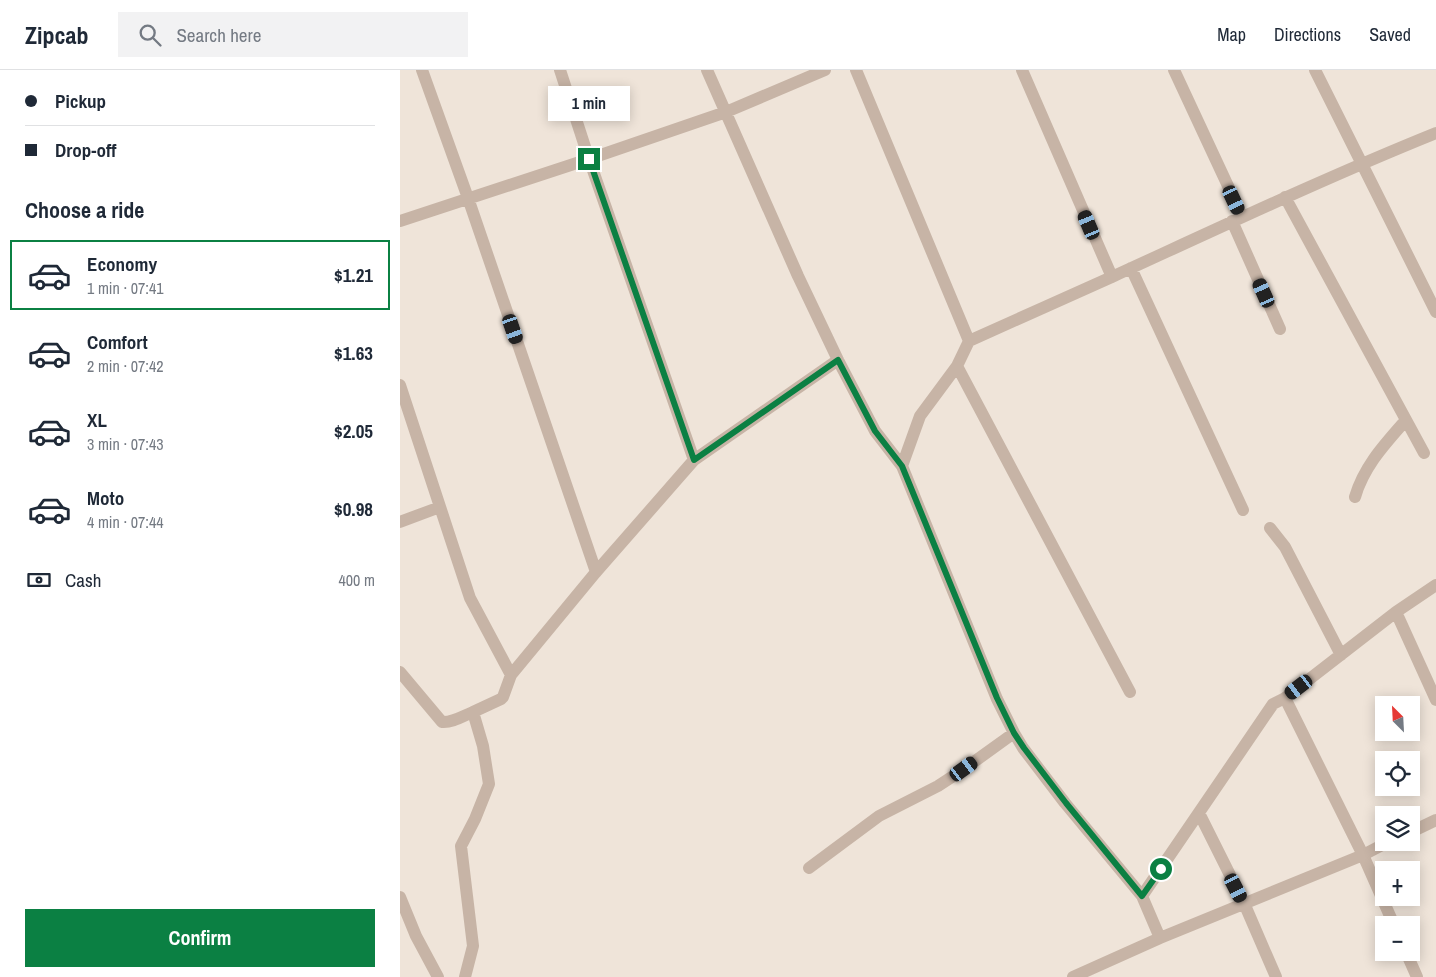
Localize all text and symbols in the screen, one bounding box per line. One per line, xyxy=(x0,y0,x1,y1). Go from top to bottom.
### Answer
search box xyxy=(118,12,468,57)
text: Zipcab xyxy=(25,19,88,51)
icon: search xyxy=(136,21,164,49)
text: Search here xyxy=(176,22,261,48)
text: Map xyxy=(1217,22,1246,47)
text: Directions xyxy=(1274,22,1341,47)
text: Saved xyxy=(1369,22,1411,47)
callout: 1 min xyxy=(548,87,630,122)
text: Pickup xyxy=(55,88,106,114)
text: 1 min xyxy=(572,92,606,114)
text: Drop-off xyxy=(55,137,116,163)
route end xyxy=(578,148,600,170)
car xyxy=(1220,183,1247,217)
text: Choose a ride xyxy=(25,195,144,225)
car xyxy=(1076,208,1101,242)
text: Economy xyxy=(87,251,157,277)
icon: car xyxy=(27,253,72,298)
text: $1.21 xyxy=(334,262,373,288)
car xyxy=(1251,276,1276,310)
text: 1 min · 07:41 xyxy=(87,277,164,299)
car xyxy=(501,312,524,346)
text: Comfort xyxy=(87,329,148,355)
icon: car xyxy=(27,331,72,376)
text: $1.63 xyxy=(334,340,373,366)
text: 2 min · 07:42 xyxy=(87,355,164,377)
text: XL xyxy=(87,407,107,433)
icon: car xyxy=(27,409,72,454)
text: $2.05 xyxy=(334,418,373,444)
text: 3 min · 07:43 xyxy=(87,433,164,455)
text: Moto xyxy=(87,485,124,511)
icon: car xyxy=(27,487,72,532)
text: $0.98 xyxy=(334,496,373,522)
text: 4 min · 07:44 xyxy=(87,511,164,533)
icon: cash xyxy=(25,566,53,594)
text: Cash xyxy=(65,567,101,593)
text: 400 m xyxy=(339,569,375,591)
car xyxy=(1282,672,1315,702)
north arrow xyxy=(1375,696,1420,741)
map controls xyxy=(1375,696,1420,961)
button: locate xyxy=(1375,751,1420,796)
car xyxy=(947,754,980,784)
button: layers xyxy=(1375,806,1420,851)
route start xyxy=(1150,858,1172,880)
button: + xyxy=(1375,861,1420,906)
car xyxy=(1222,871,1249,905)
button: Confirm xyxy=(25,909,375,967)
button: − xyxy=(1375,916,1420,961)

